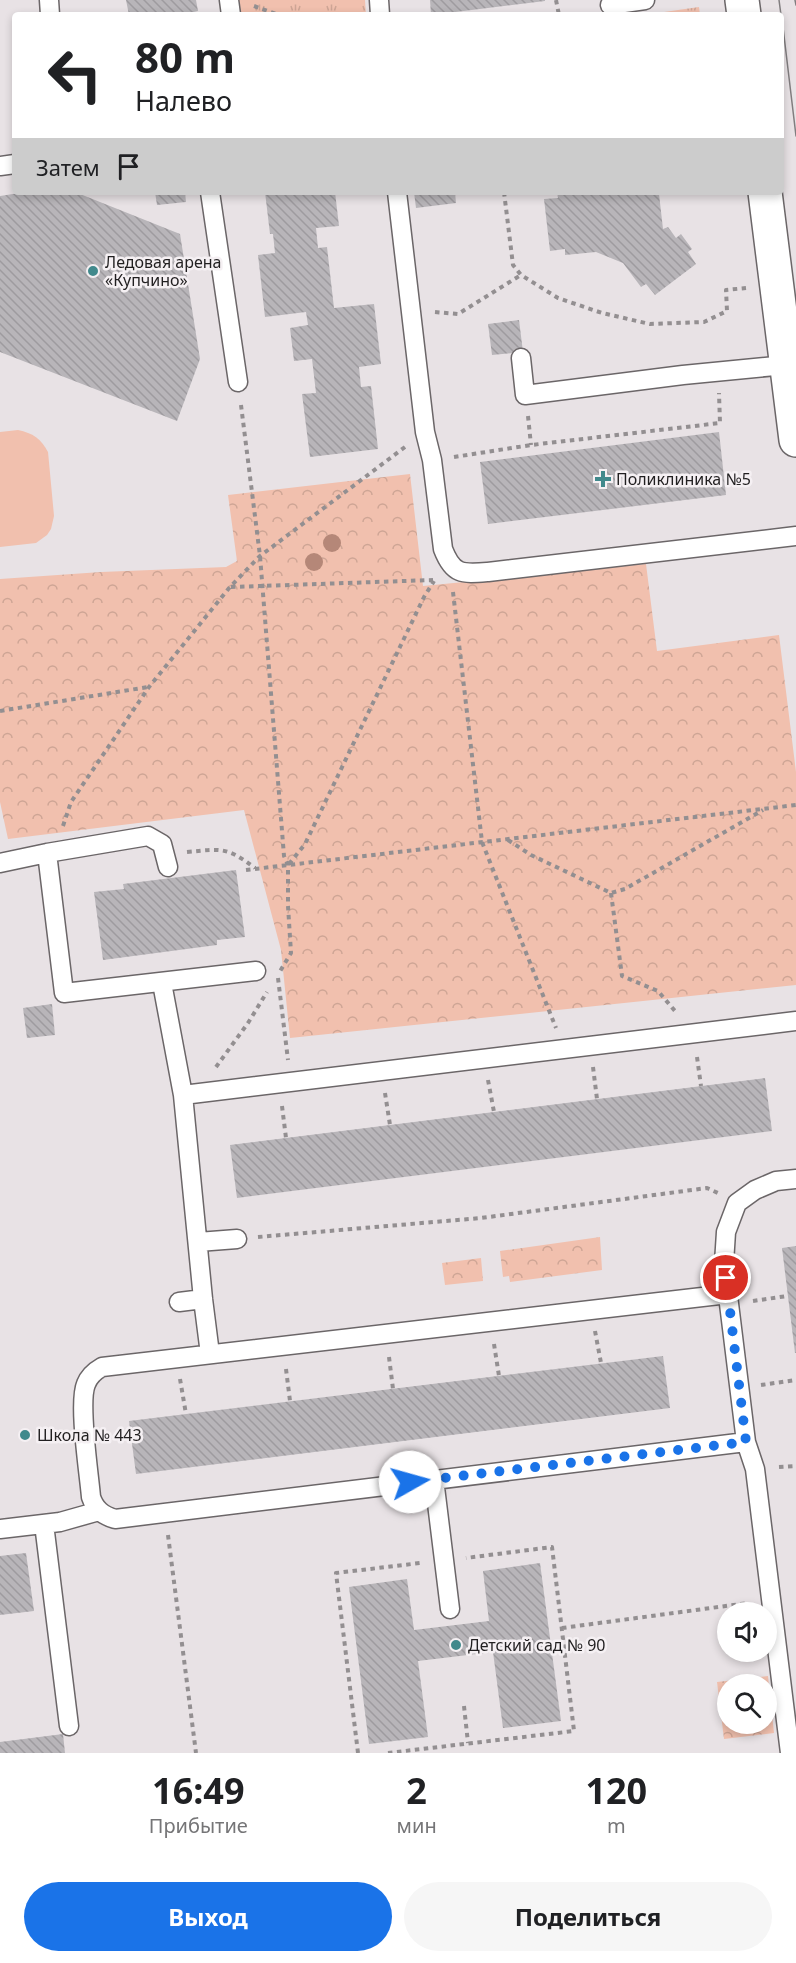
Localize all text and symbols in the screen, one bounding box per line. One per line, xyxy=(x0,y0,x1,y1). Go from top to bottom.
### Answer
text: 80 m xyxy=(135,28,235,85)
icon: left xyxy=(36,36,114,114)
text: Налево xyxy=(135,82,232,119)
icon: arrive xyxy=(112,150,145,183)
text: Затем xyxy=(36,152,100,182)
place label: Ледовая арена «Купчино» xyxy=(105,251,222,291)
marker: Ледовая арена «Купчино» xyxy=(86,264,100,278)
place label: Поликлиника №5 xyxy=(616,468,751,490)
marker: Поликлиника №5 xyxy=(594,470,612,488)
pin xyxy=(700,1252,751,1303)
icon: arrive xyxy=(709,1261,742,1294)
place label: Школа № 443 xyxy=(37,1424,142,1446)
marker: Школа № 443 xyxy=(18,1428,32,1442)
position arrow xyxy=(378,1450,442,1514)
map controls xyxy=(717,1602,777,1734)
button: sound xyxy=(717,1602,777,1662)
place label: Детский сад № 90 xyxy=(468,1634,605,1656)
marker: Детский сад № 90 xyxy=(449,1638,463,1652)
button: search xyxy=(717,1674,777,1734)
text: 16:49 xyxy=(152,1766,245,1815)
text: 2 xyxy=(406,1766,427,1815)
text: 120 xyxy=(585,1766,647,1815)
text: Прибытие xyxy=(149,1812,248,1839)
text: мин xyxy=(397,1812,437,1839)
text: m xyxy=(607,1812,626,1839)
button: Выход xyxy=(24,1882,392,1951)
button: Поделиться xyxy=(404,1882,772,1951)

